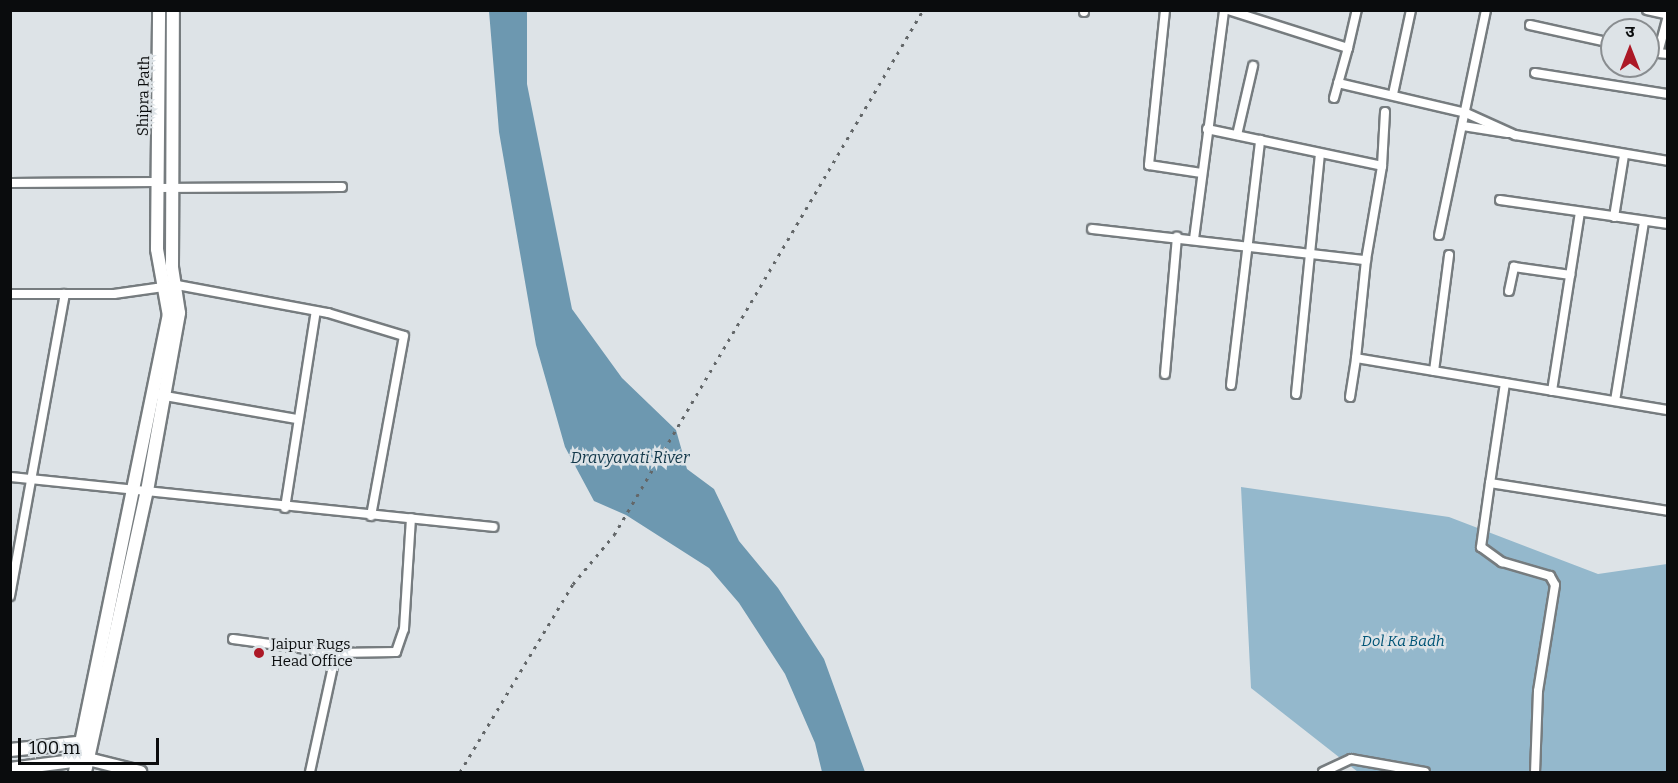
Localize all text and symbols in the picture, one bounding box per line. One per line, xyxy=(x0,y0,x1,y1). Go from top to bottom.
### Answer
north arrow xyxy=(1600,18,1660,78)
text: उ xyxy=(1625,22,1635,41)
street label: Shipra Path xyxy=(134,56,154,136)
water label: Dravyavati River xyxy=(571,448,689,468)
park label: Dol Ka Badh xyxy=(1361,633,1445,651)
place label: Jaipur Rugs Head Office xyxy=(271,635,353,670)
marker: Jaipur Rugs Head Office xyxy=(252,646,266,660)
scale bar xyxy=(21,726,162,764)
text: 100 m xyxy=(29,737,80,759)

